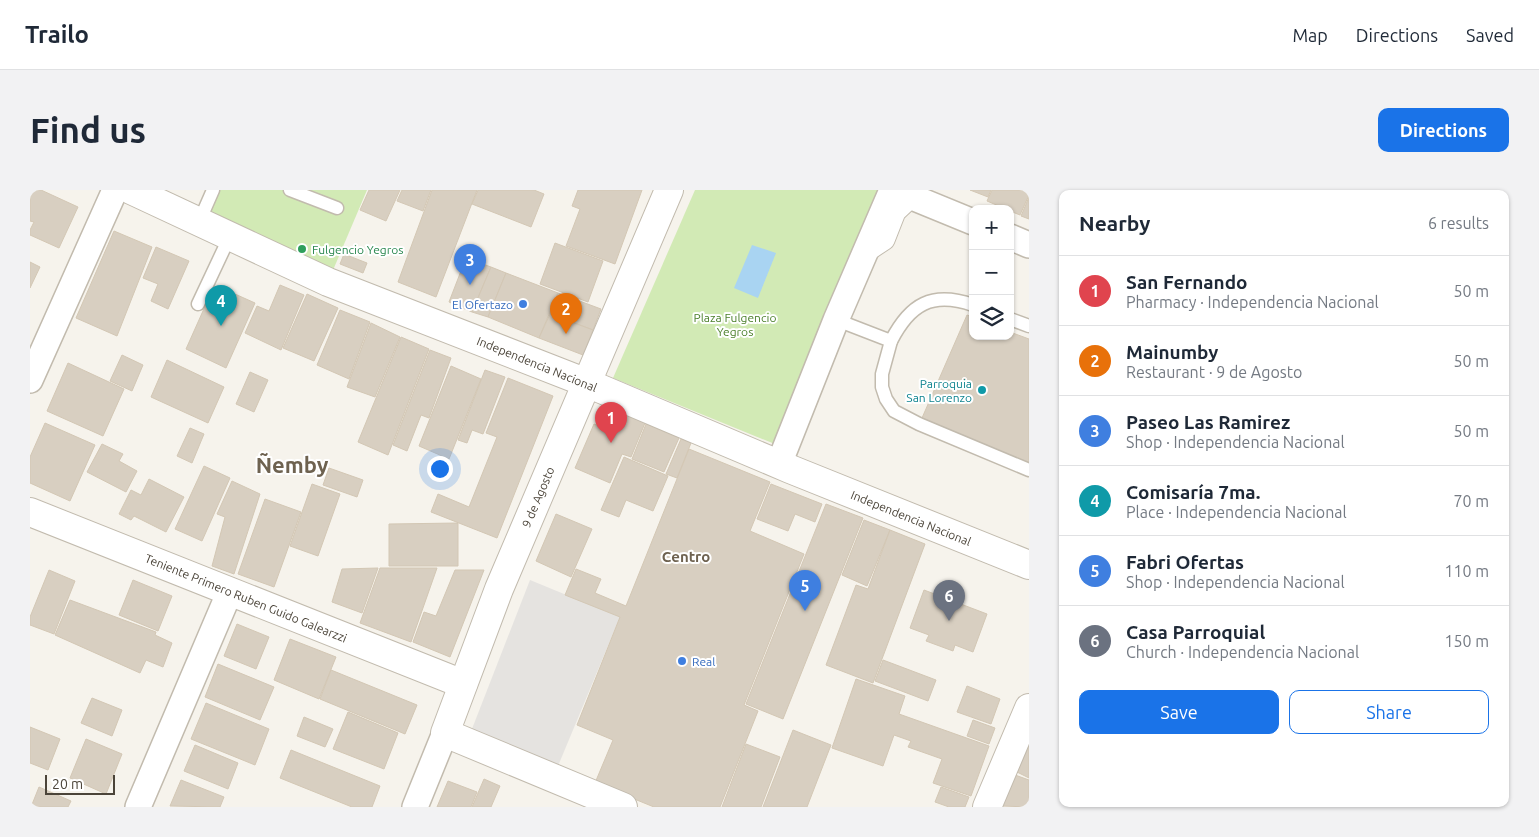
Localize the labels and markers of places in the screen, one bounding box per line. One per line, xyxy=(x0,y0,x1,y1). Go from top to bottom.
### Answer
marker: Fulgencio Yegros xyxy=(296,243,308,255)
place label: Fulgencio Yegros xyxy=(312,243,403,256)
pin: 3 xyxy=(454,244,486,285)
pin: 4 xyxy=(205,285,237,326)
pin: 2 xyxy=(550,293,582,334)
place label: El Ofertazo xyxy=(452,298,513,311)
marker: El Ofertazo xyxy=(517,298,529,310)
place label: Parroquia San Lorenzo xyxy=(906,377,972,404)
marker: Parroquia San Lorenzo xyxy=(976,384,988,396)
pin: 1 xyxy=(595,402,627,443)
pin: 5 xyxy=(789,570,821,611)
pin: 6 xyxy=(933,580,965,621)
marker: Real xyxy=(676,655,688,667)
place label: Real xyxy=(692,655,715,668)

